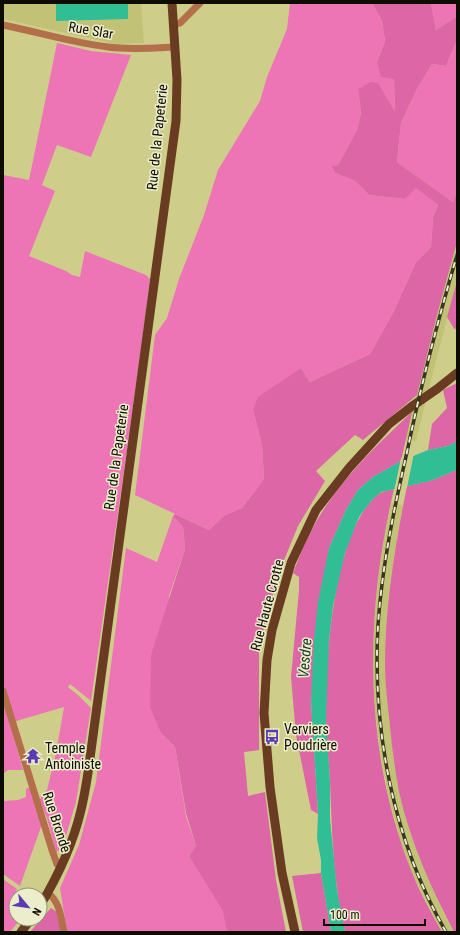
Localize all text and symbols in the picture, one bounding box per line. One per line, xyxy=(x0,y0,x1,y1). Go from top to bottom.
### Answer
street label: Rue Slar xyxy=(67,18,115,42)
street label: Rue de la Papeterie xyxy=(143,83,171,191)
street label: Rue de la Papeterie xyxy=(101,403,131,511)
street label: Rue Haute Crotte xyxy=(247,557,287,652)
water label: Vesdre xyxy=(294,637,316,679)
place label: Verviers Poudrière xyxy=(284,721,338,753)
bus stop icon: Verviers Poudrière xyxy=(263,728,281,746)
place label: Temple Antoiniste xyxy=(45,740,102,772)
temple icon: Temple Antoiniste xyxy=(24,747,42,765)
street label: Rue Bronde xyxy=(40,790,74,855)
north arrow xyxy=(8,887,48,927)
scale bar xyxy=(324,901,425,927)
text: N xyxy=(29,906,44,918)
text: 100 m xyxy=(330,908,360,922)

